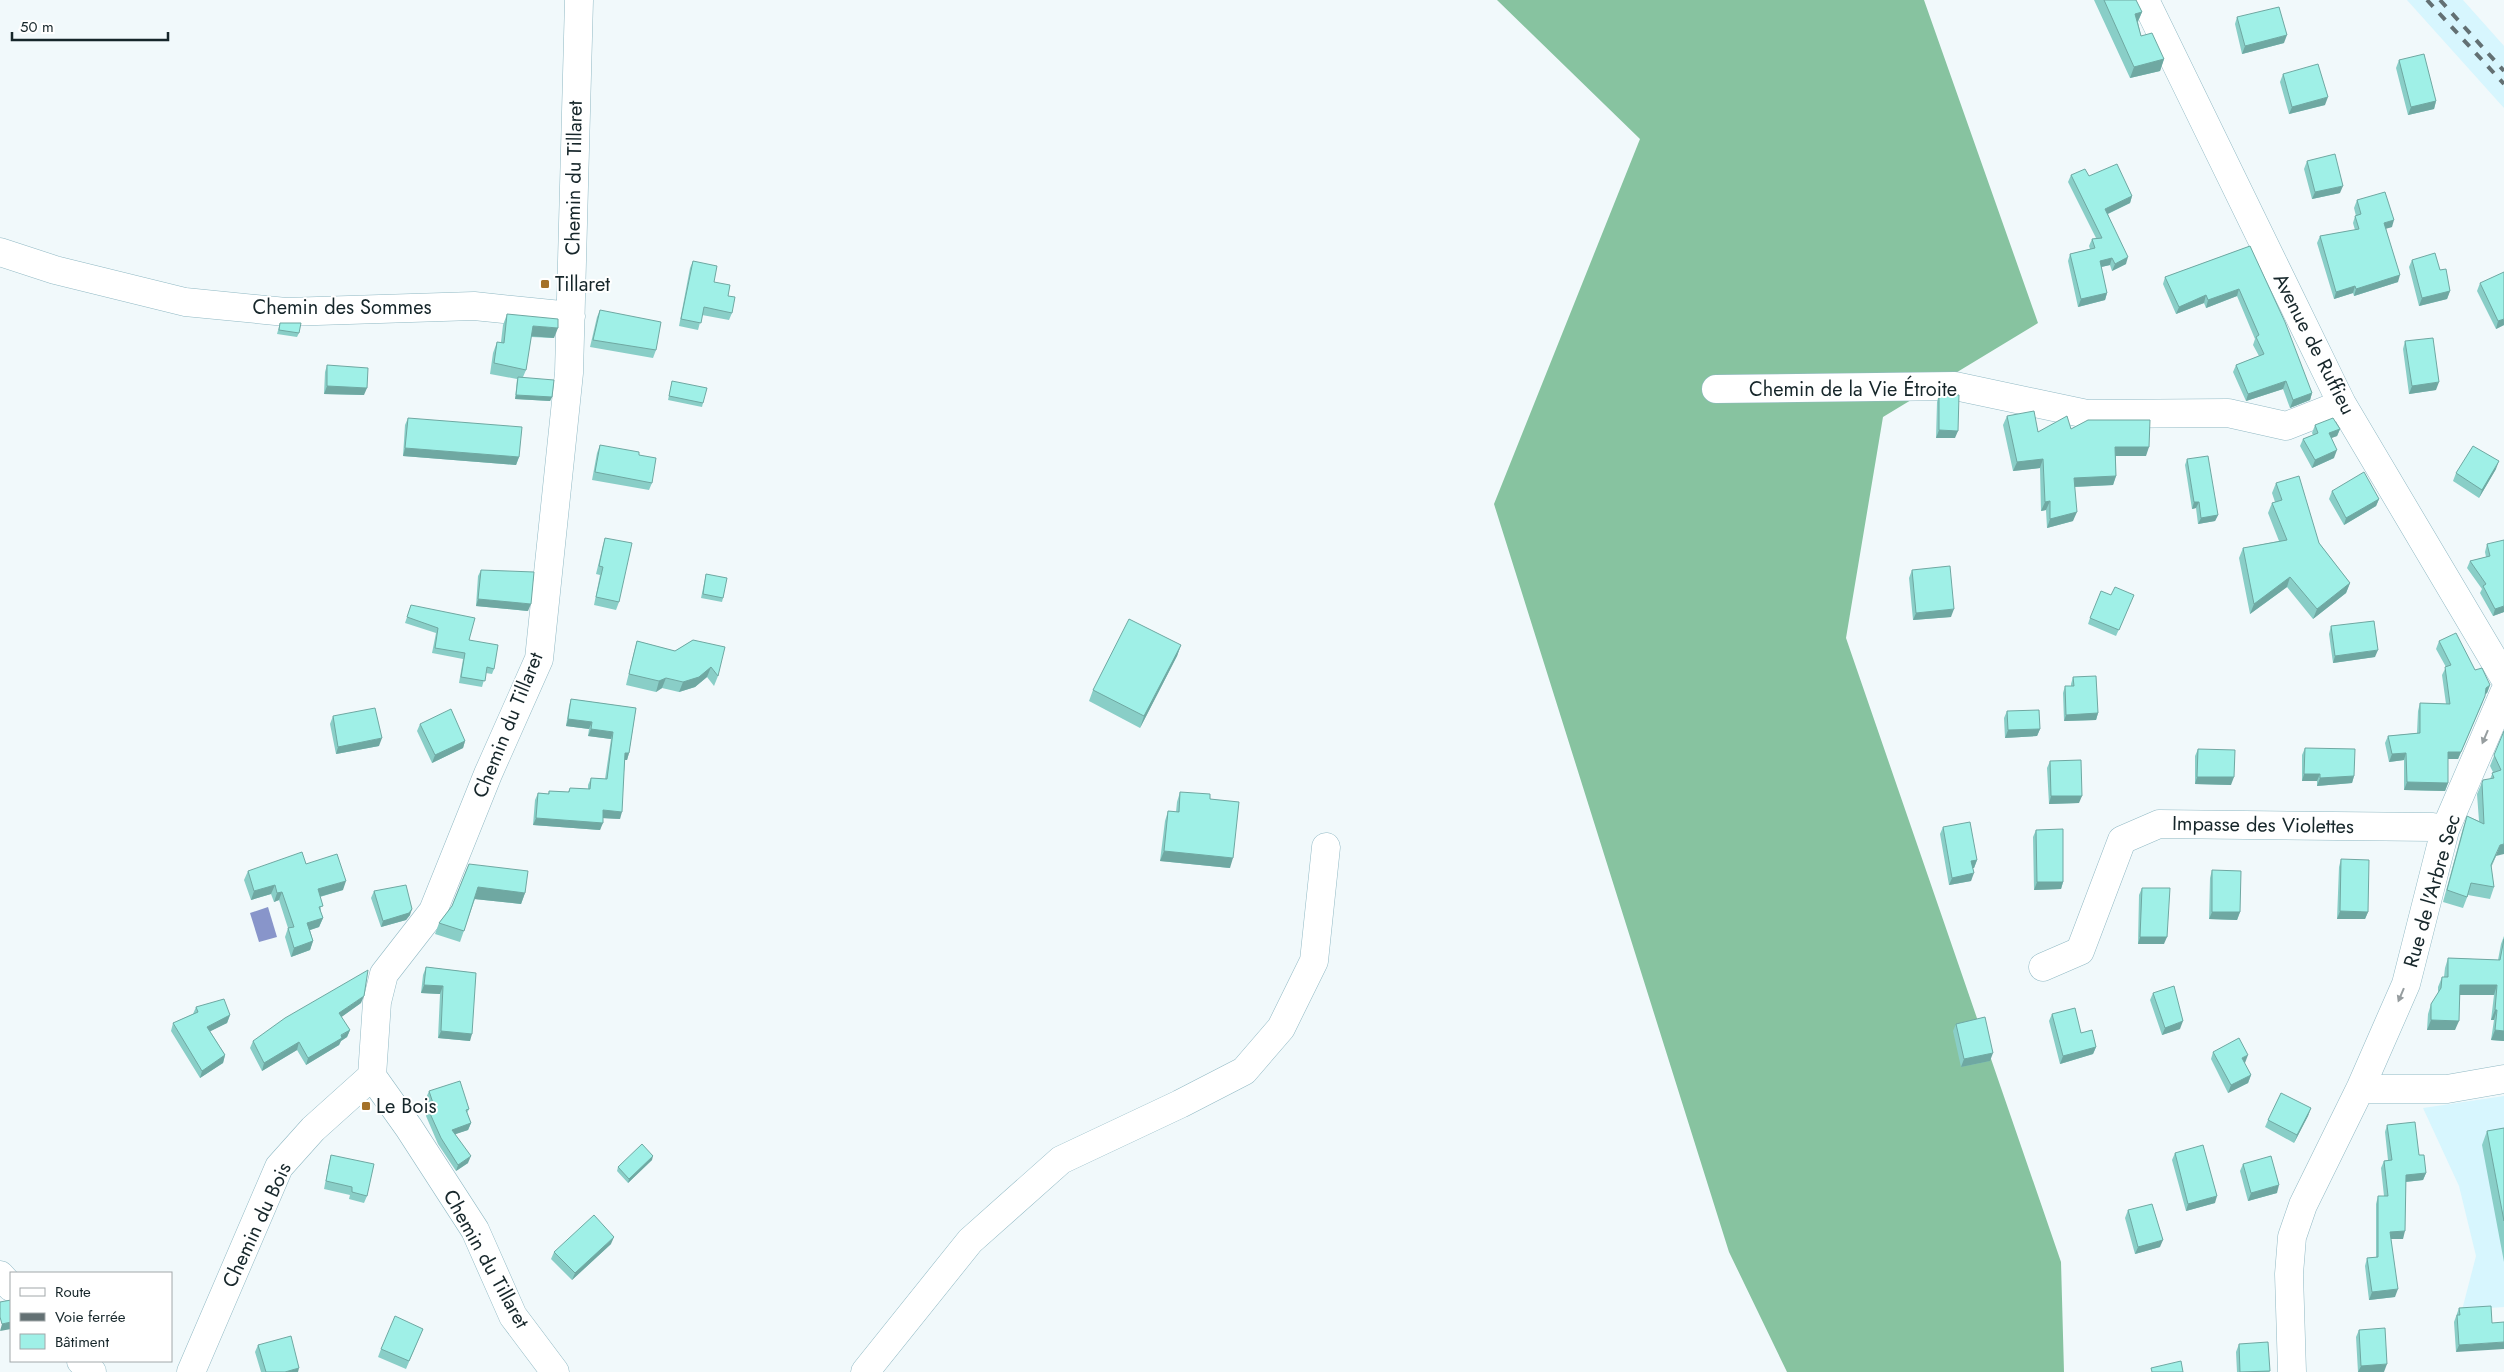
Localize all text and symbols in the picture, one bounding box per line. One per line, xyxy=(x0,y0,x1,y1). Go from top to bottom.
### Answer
scale bar xyxy=(12,10,169,42)
text: 50 m xyxy=(20,16,54,38)
street label: Chemin du Tillaret xyxy=(558,100,590,256)
street label: Avenue de Ruffieu xyxy=(2266,268,2362,420)
place label: Tillaret xyxy=(555,270,610,299)
marker: Tillaret xyxy=(539,278,551,290)
street label: Chemin des Sommes xyxy=(253,293,432,322)
street label: Chemin de la Vie Étroite xyxy=(1749,375,1957,404)
street label: Chemin du Tillaret xyxy=(466,648,550,802)
one-way arrow xyxy=(2480,730,2488,744)
street label: Impasse des Violettes xyxy=(2172,809,2354,841)
street label: Rue de l'Arbre Sec xyxy=(2396,811,2468,971)
one-way arrow xyxy=(2396,988,2404,1002)
place label: Le Bois xyxy=(376,1092,437,1121)
marker: Le Bois xyxy=(360,1100,372,1112)
street label: Chemin du Bois xyxy=(215,1158,299,1292)
street label: Chemin du Tillaret xyxy=(436,1184,536,1334)
legend xyxy=(10,1272,172,1362)
text: Route xyxy=(55,1281,91,1303)
text: Voie ferrée xyxy=(55,1306,126,1328)
text: Bâtiment xyxy=(55,1331,109,1353)

